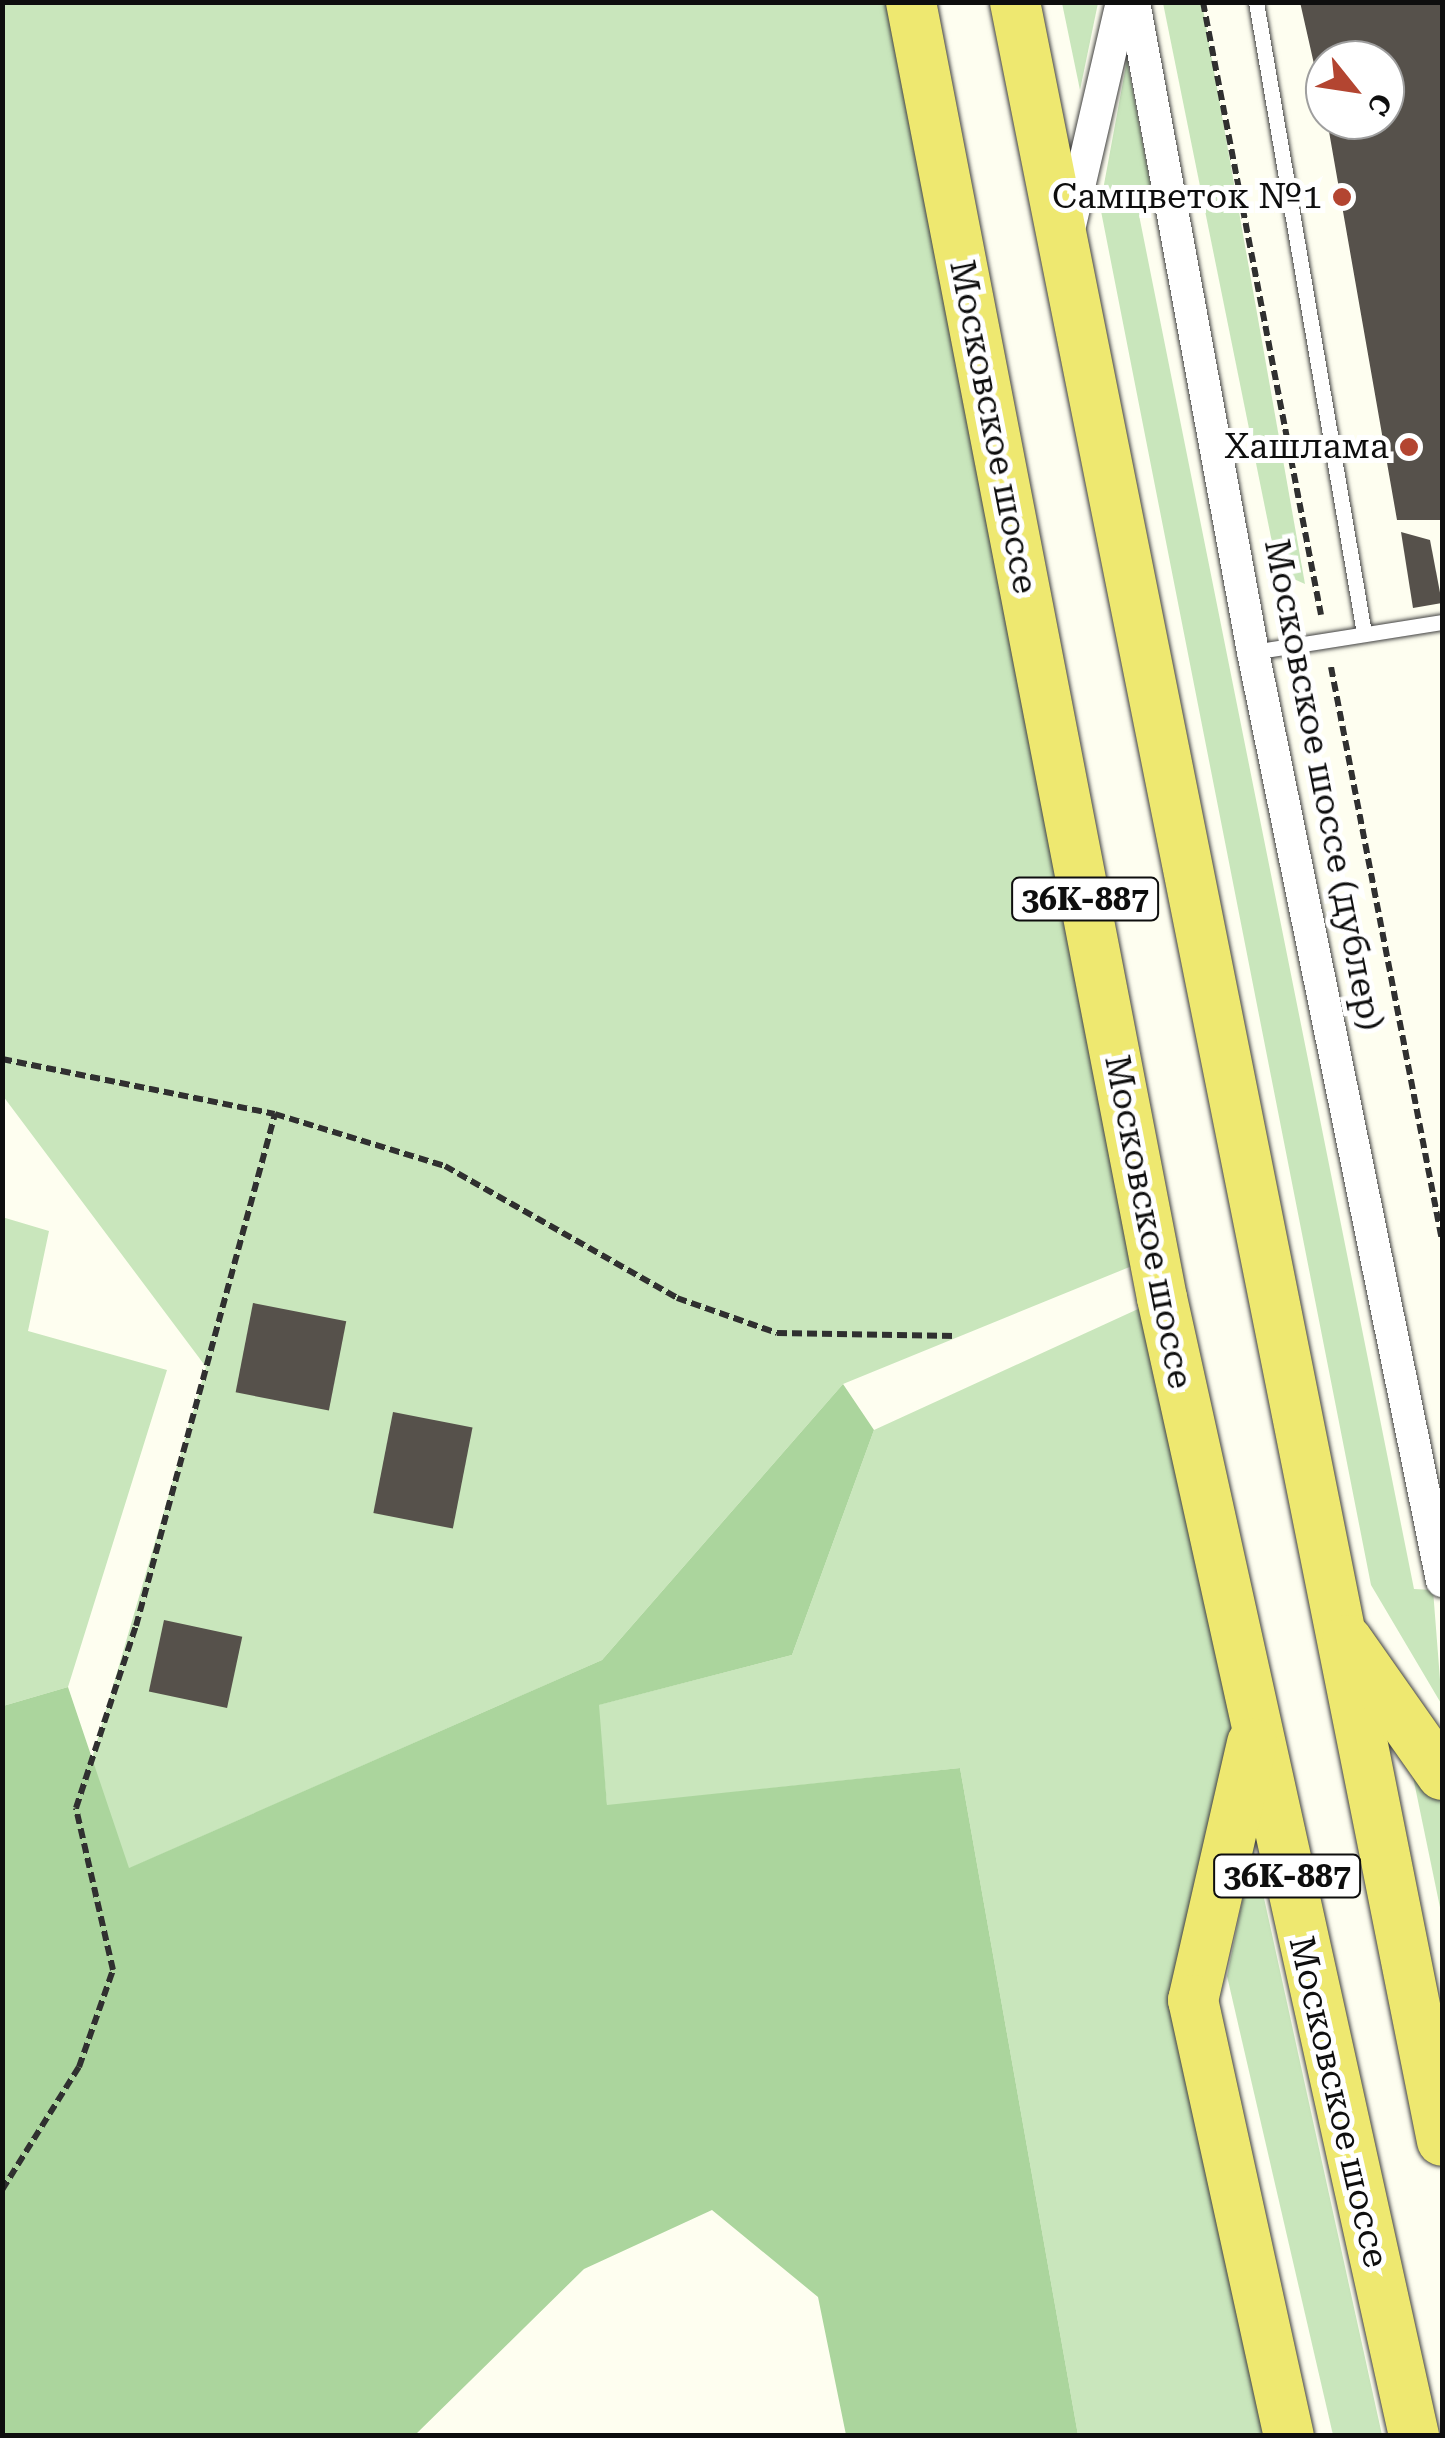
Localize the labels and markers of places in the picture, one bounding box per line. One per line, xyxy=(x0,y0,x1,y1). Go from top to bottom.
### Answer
place label: Самцветок №1 xyxy=(1052,176,1322,218)
marker: Самцветок №1 xyxy=(1331,186,1353,208)
place label: Хашлама xyxy=(1224,426,1389,468)
marker: Хашлама xyxy=(1398,436,1420,458)

